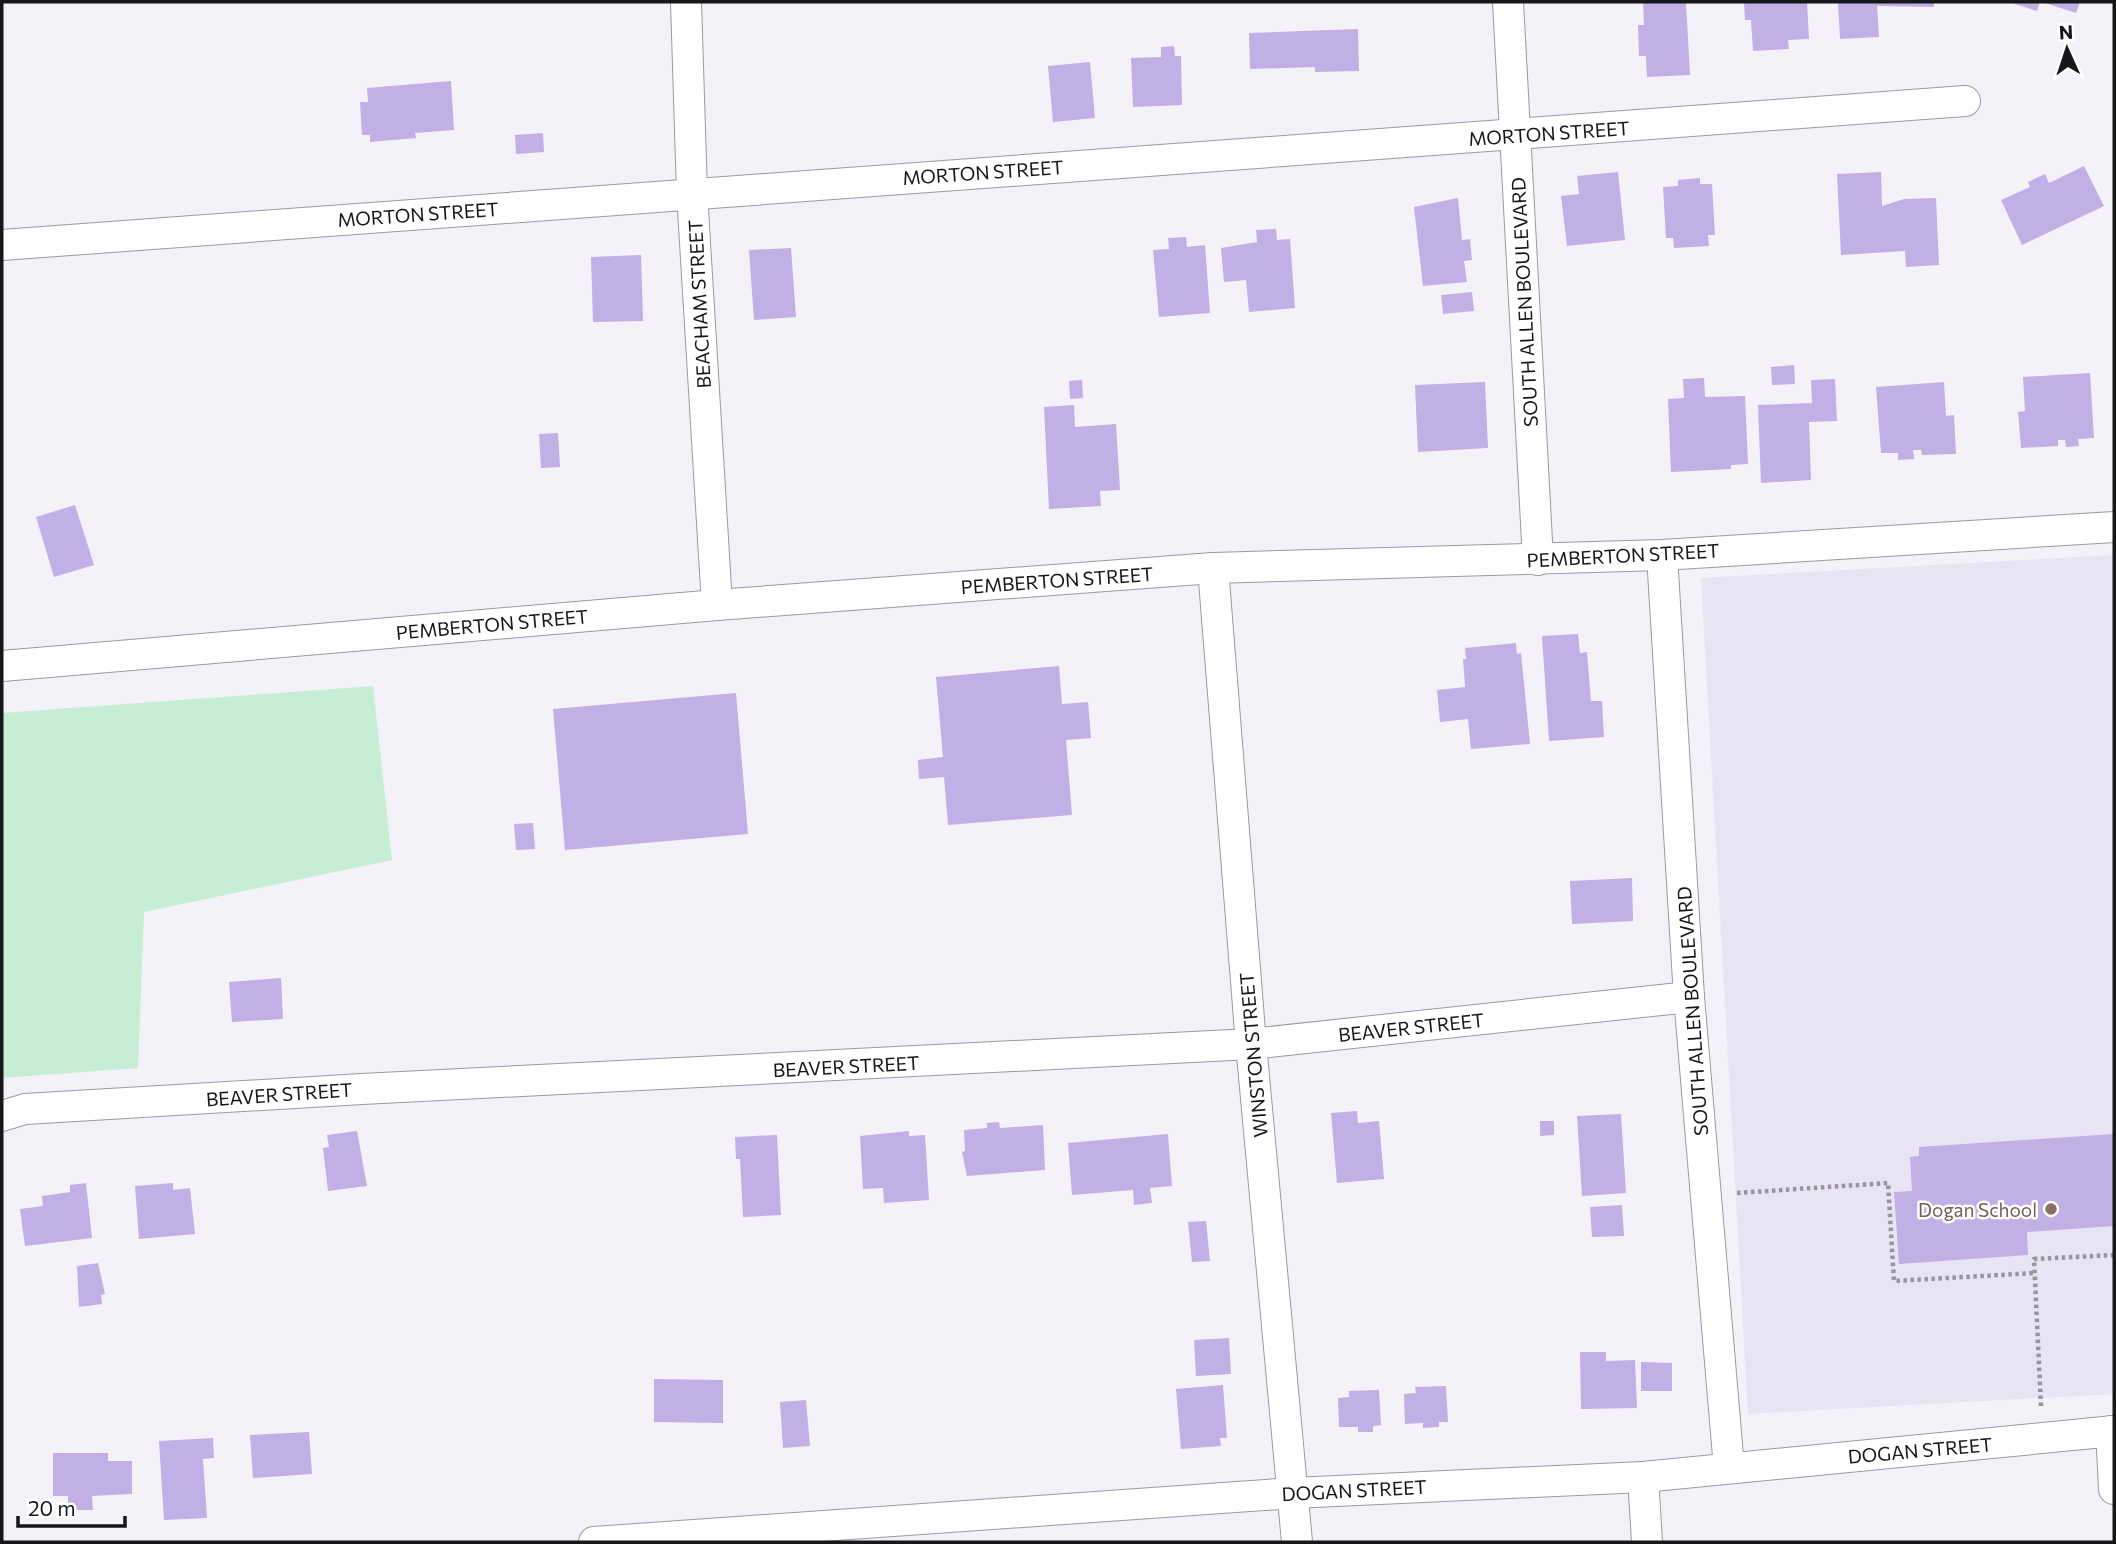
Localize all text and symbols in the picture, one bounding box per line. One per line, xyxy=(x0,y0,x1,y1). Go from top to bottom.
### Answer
north arrow xyxy=(2032,14,2102,84)
text: N xyxy=(2058,20,2074,43)
street label: MORTON STREET xyxy=(1468,116,1630,150)
street label: MORTON STREET xyxy=(902,155,1064,189)
street label: SOUTH ALLEN BOULEVARD xyxy=(1506,177,1542,427)
street label: MORTON STREET xyxy=(337,197,499,231)
street label: BEACHAM STREET xyxy=(683,219,715,389)
street label: PEMBERTON STREET xyxy=(1526,538,1720,572)
street label: PEMBERTON STREET xyxy=(960,562,1154,598)
street label: PEMBERTON STREET xyxy=(395,604,589,644)
street label: SOUTH ALLEN BOULEVARD xyxy=(1672,885,1712,1137)
street label: WINSTON STREET xyxy=(1234,972,1272,1138)
street label: BEAVER STREET xyxy=(1337,1008,1485,1046)
street label: BEAVER STREET xyxy=(772,1051,920,1081)
street label: BEAVER STREET xyxy=(205,1077,353,1111)
place label: Dogan School xyxy=(1918,1198,2037,1221)
marker: Dogan School xyxy=(2043,1201,2059,1217)
street label: DOGAN STREET xyxy=(1847,1432,1993,1468)
street label: DOGAN STREET xyxy=(1281,1475,1427,1505)
scale bar xyxy=(18,1484,124,1528)
text: 20 m xyxy=(28,1495,76,1520)

